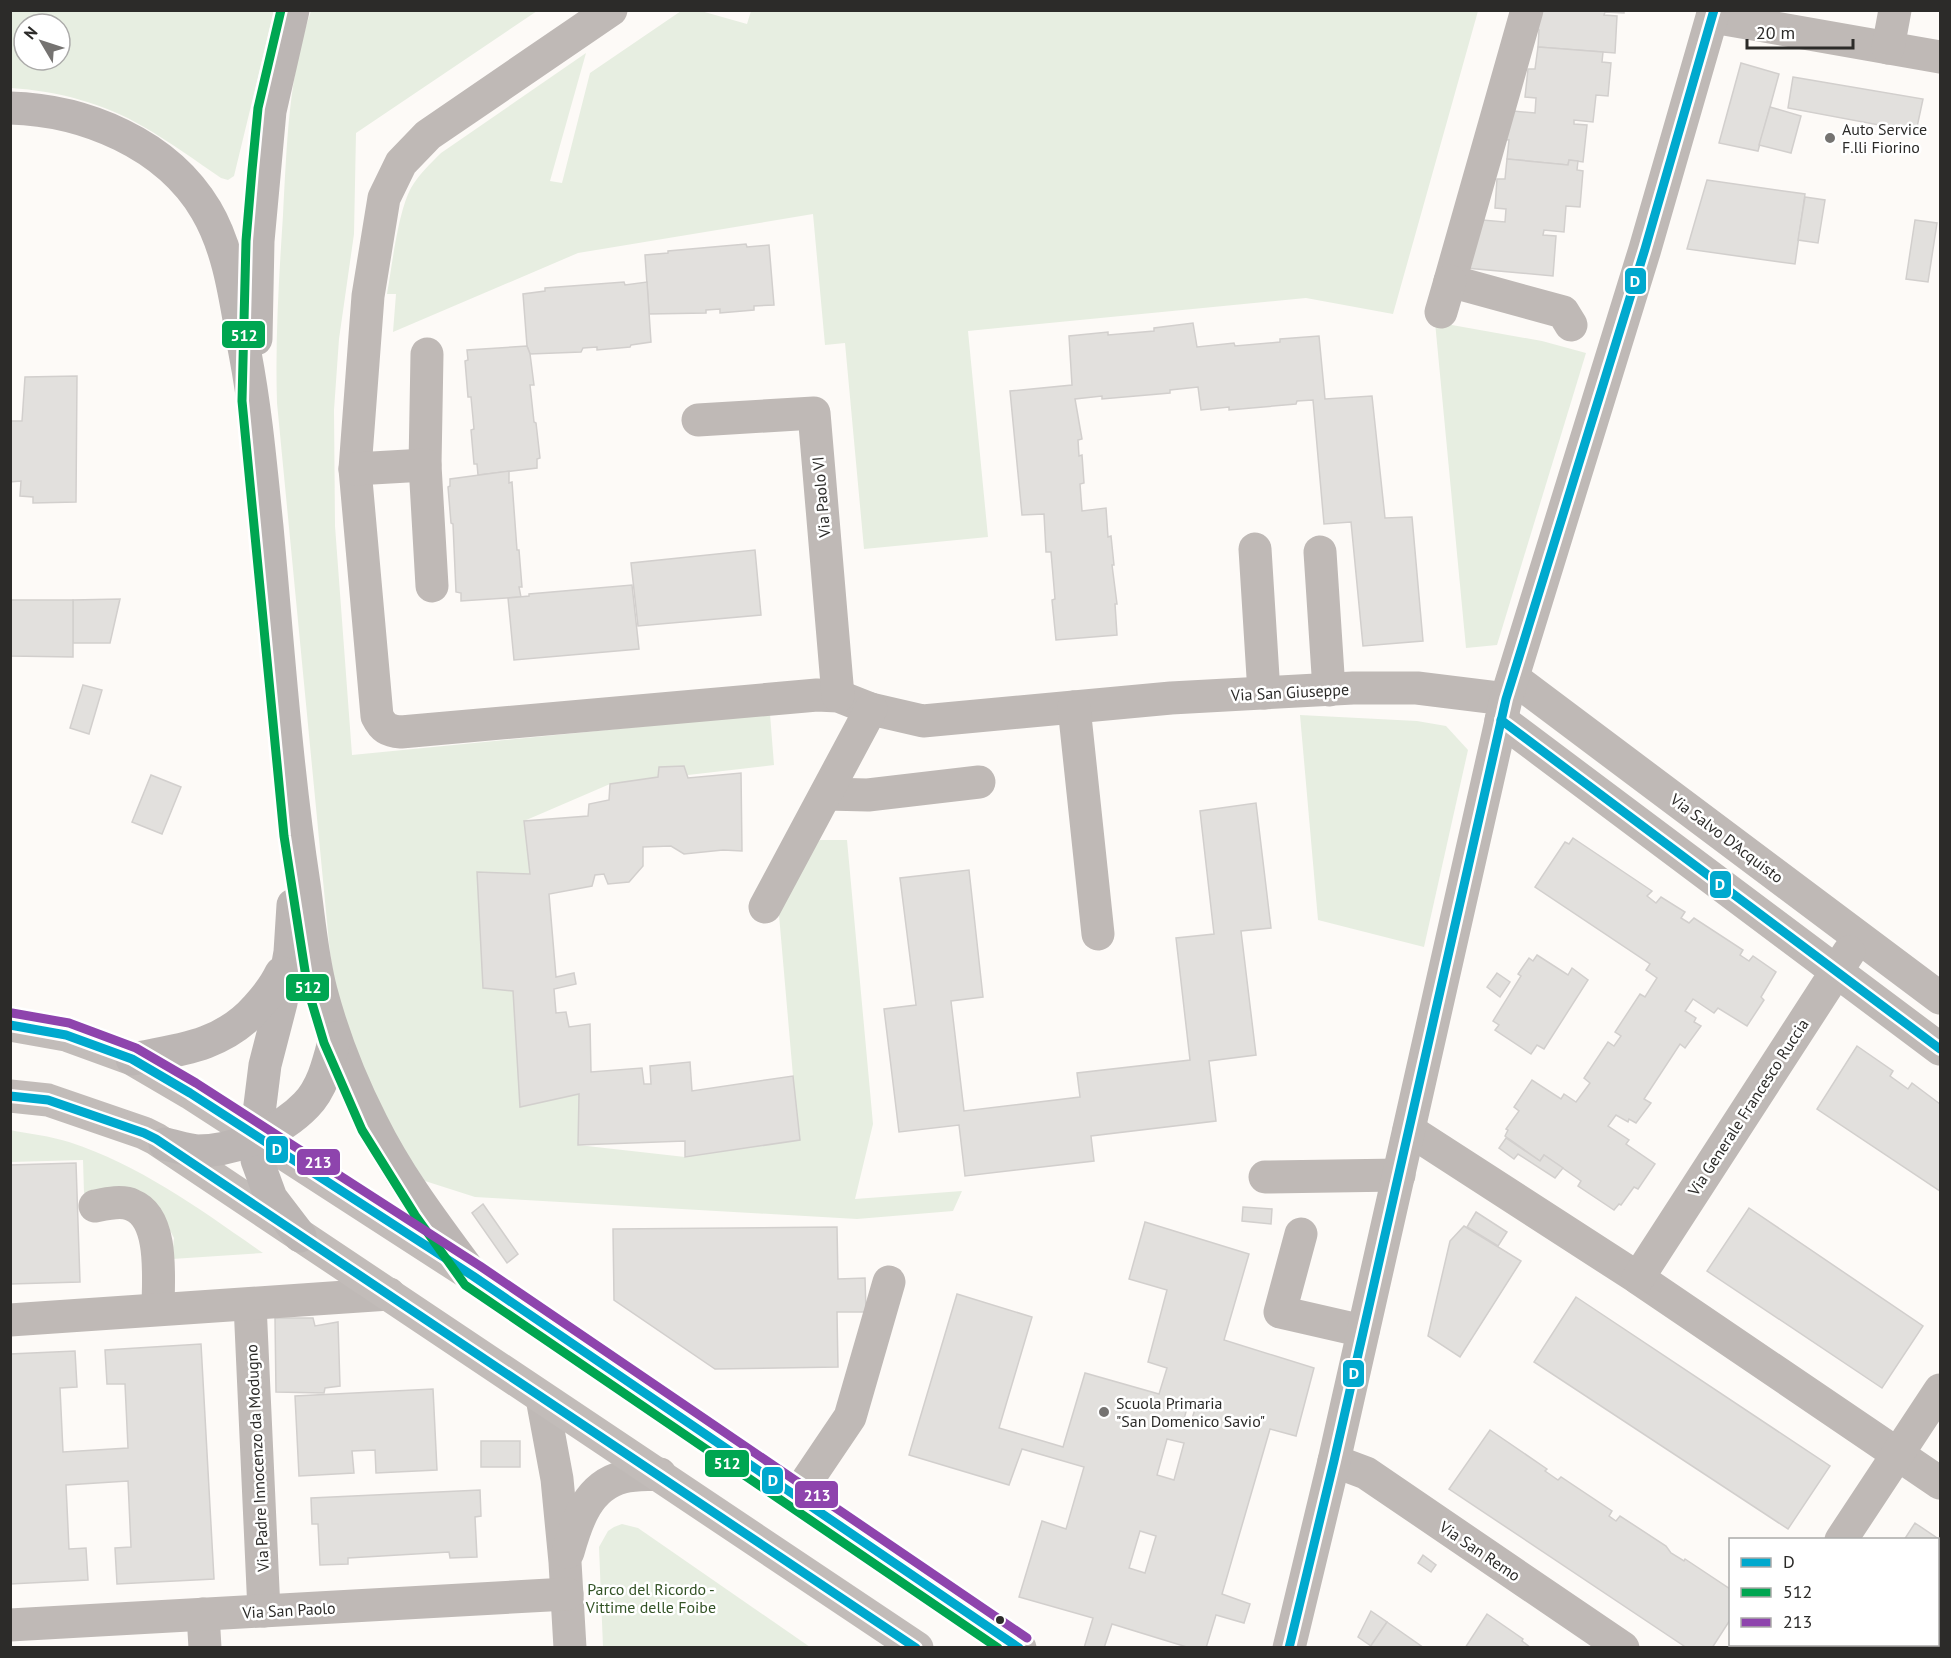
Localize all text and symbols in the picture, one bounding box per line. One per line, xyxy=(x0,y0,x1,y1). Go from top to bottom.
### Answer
north arrow xyxy=(12,12,72,72)
scale bar xyxy=(1747,12,1854,50)
text: 20 m xyxy=(1756,21,1795,44)
text: N xyxy=(19,22,41,43)
place label: Auto Service F.lli Fiorino xyxy=(1842,119,1927,157)
marker: Auto Service F.lli Fiorino xyxy=(1823,131,1837,145)
line badge: D xyxy=(1624,267,1647,295)
text: D xyxy=(1630,271,1640,291)
line badge: 512 xyxy=(221,320,266,349)
text: 512 xyxy=(230,325,258,345)
street label: Via Paolo VI xyxy=(807,456,835,539)
street label: Via San Giuseppe xyxy=(1230,679,1349,705)
street label: Via Salvo D'Acquisto xyxy=(1667,789,1787,887)
line badge: D xyxy=(1709,870,1732,899)
line badge: 512 xyxy=(285,973,330,1002)
text: 512 xyxy=(294,977,322,997)
street label: Via Generale Francesco Ruccia xyxy=(1683,1015,1813,1200)
line badge: D xyxy=(265,1135,289,1164)
text: D xyxy=(272,1139,282,1159)
line badge: 213 xyxy=(296,1148,341,1176)
text: 213 xyxy=(304,1152,332,1172)
street label: Via Padre Innocenzo da Modugno xyxy=(241,1344,273,1573)
line badge: D xyxy=(1342,1359,1365,1388)
text: D xyxy=(1349,1363,1359,1383)
place label: Scuola Primaria "San Domenico Savio" xyxy=(1116,1393,1265,1431)
marker: Scuola Primaria "San Domenico Savio" xyxy=(1097,1405,1111,1419)
line badge: 512 xyxy=(704,1449,750,1478)
text: 512 xyxy=(713,1453,741,1473)
line badge: D xyxy=(761,1466,784,1495)
text: D xyxy=(768,1470,778,1490)
line badge: 213 xyxy=(794,1480,839,1509)
text: 213 xyxy=(803,1485,831,1505)
street label: Via San Remo xyxy=(1435,1516,1524,1585)
legend xyxy=(1729,1538,1939,1646)
text: D xyxy=(1783,1550,1795,1573)
park label: Parco del Ricordo - Vittime delle Foibe xyxy=(585,1579,716,1617)
text: 512 xyxy=(1783,1580,1812,1603)
street label: Via San Paolo xyxy=(241,1598,336,1622)
text: 213 xyxy=(1783,1610,1812,1633)
unlabelled marker xyxy=(994,1614,1006,1626)

